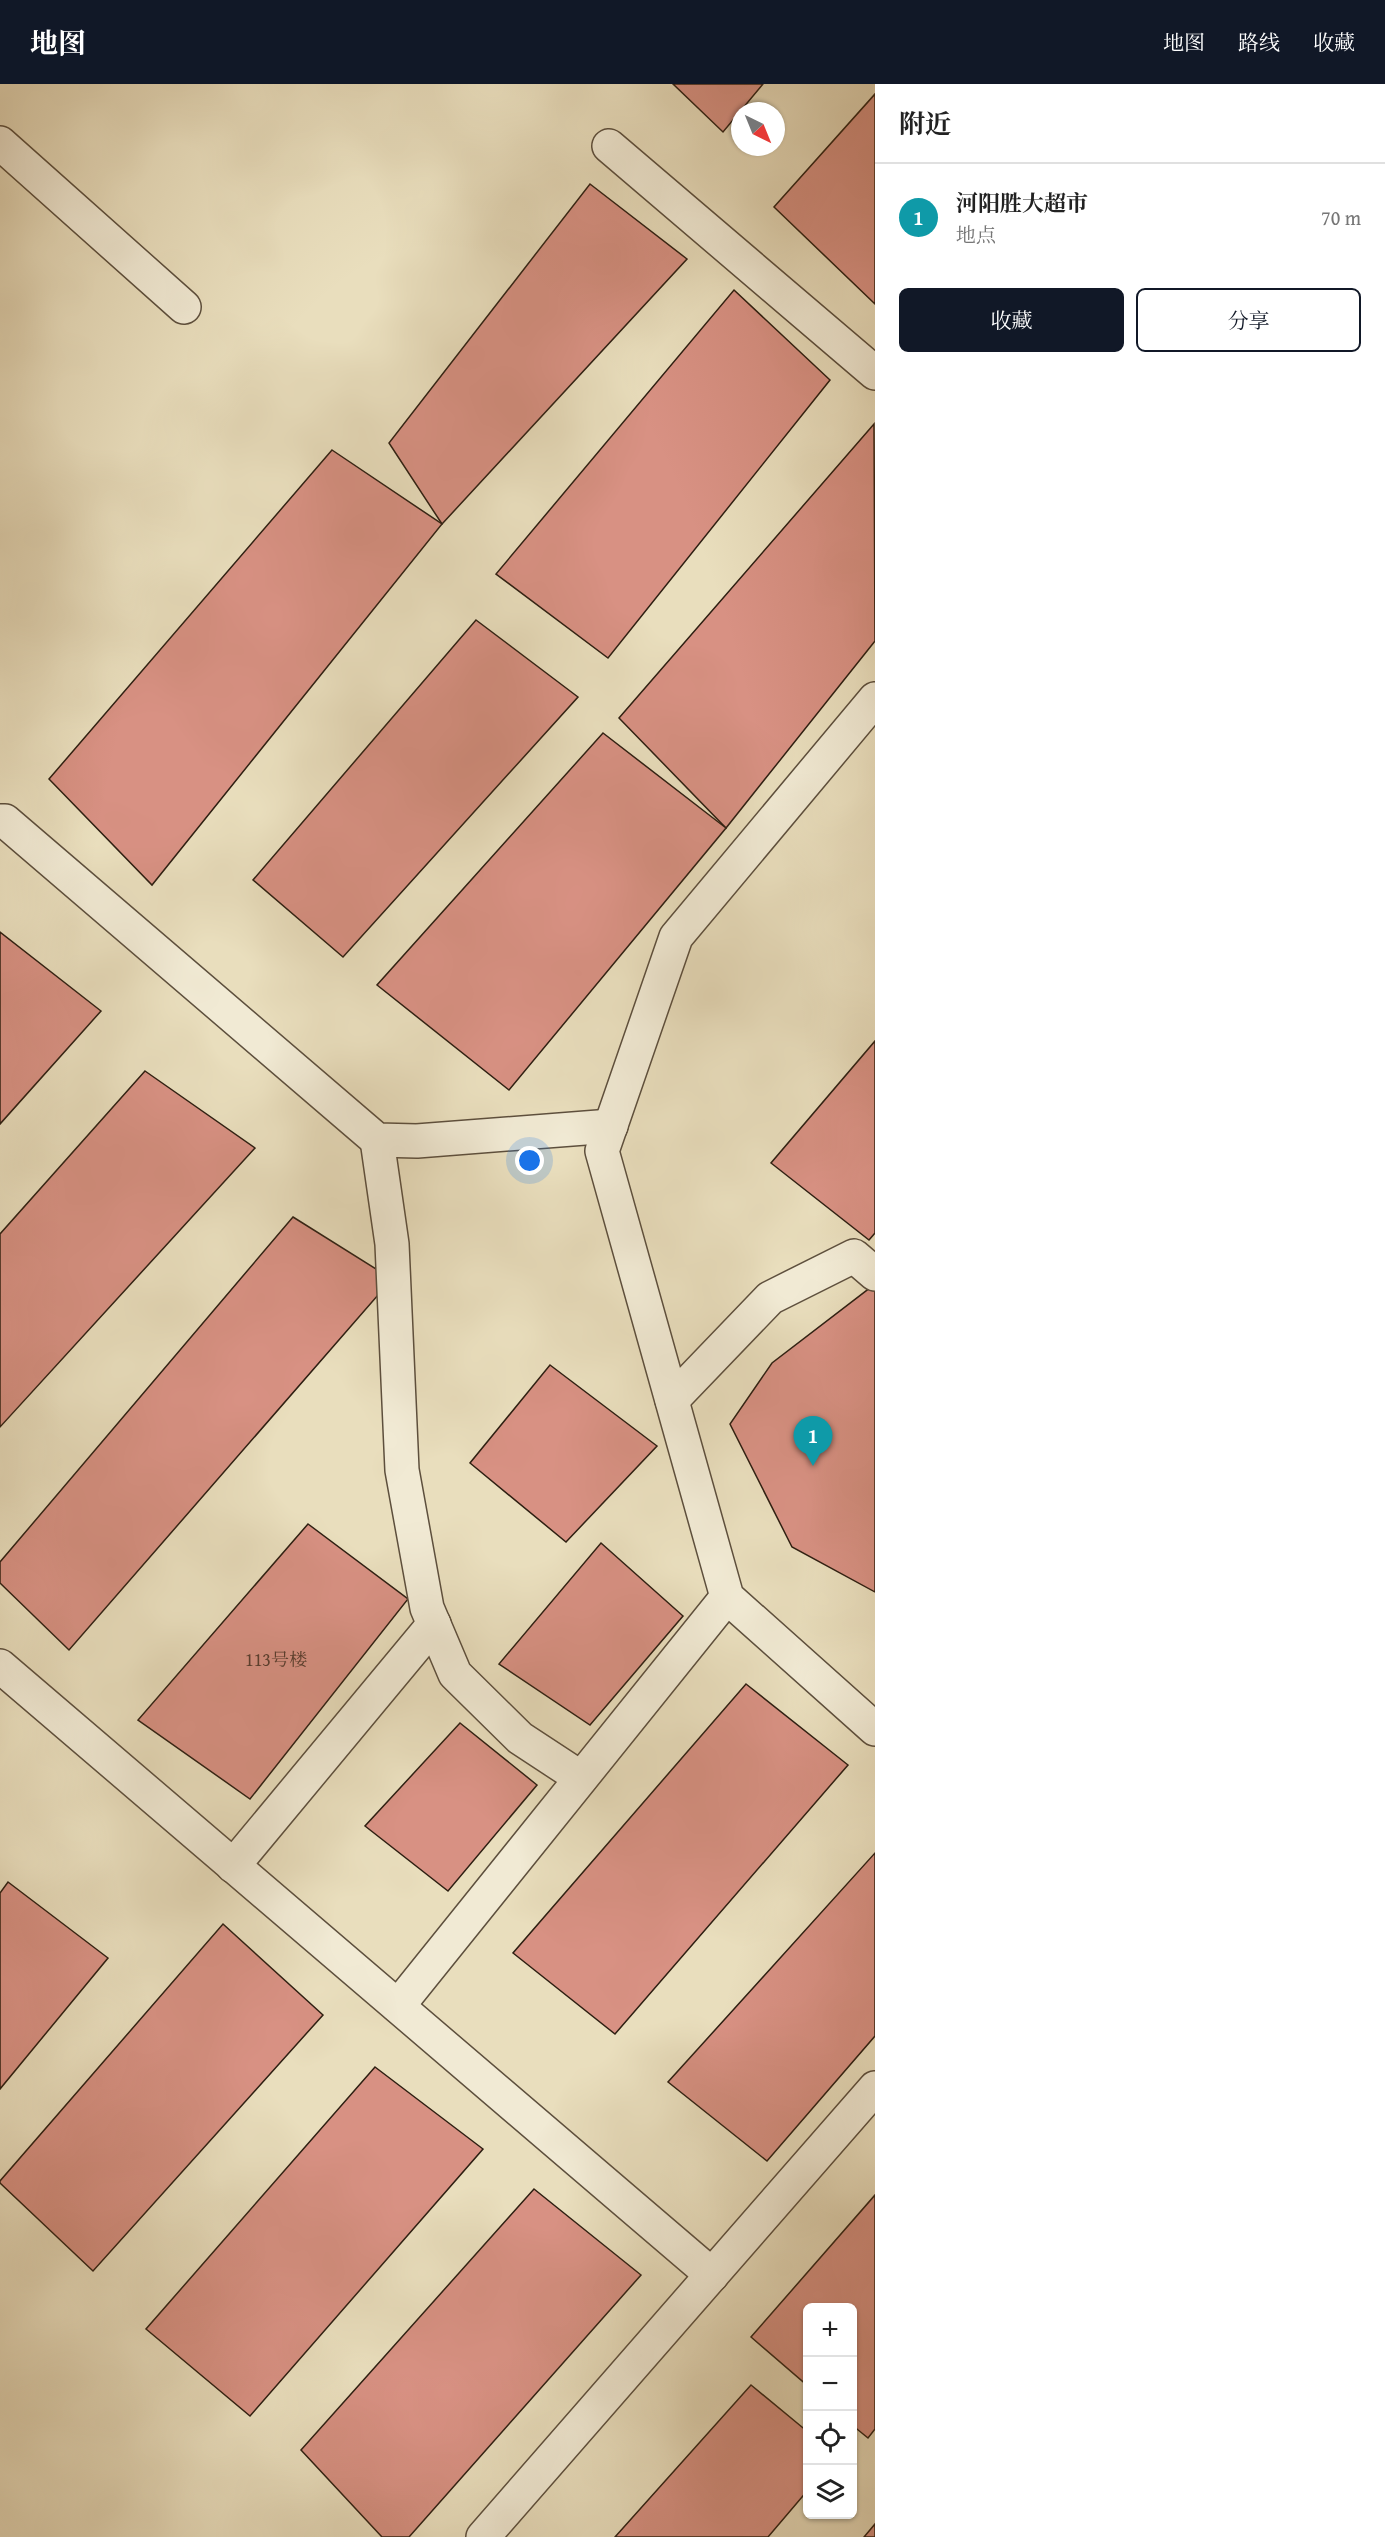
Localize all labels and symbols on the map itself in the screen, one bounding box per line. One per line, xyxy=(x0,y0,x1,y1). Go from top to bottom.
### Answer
north arrow xyxy=(731,102,785,156)
your location xyxy=(515,1146,544,1175)
pin: 1 xyxy=(794,1416,832,1466)
house number: 113号楼 xyxy=(245,1646,307,1673)

